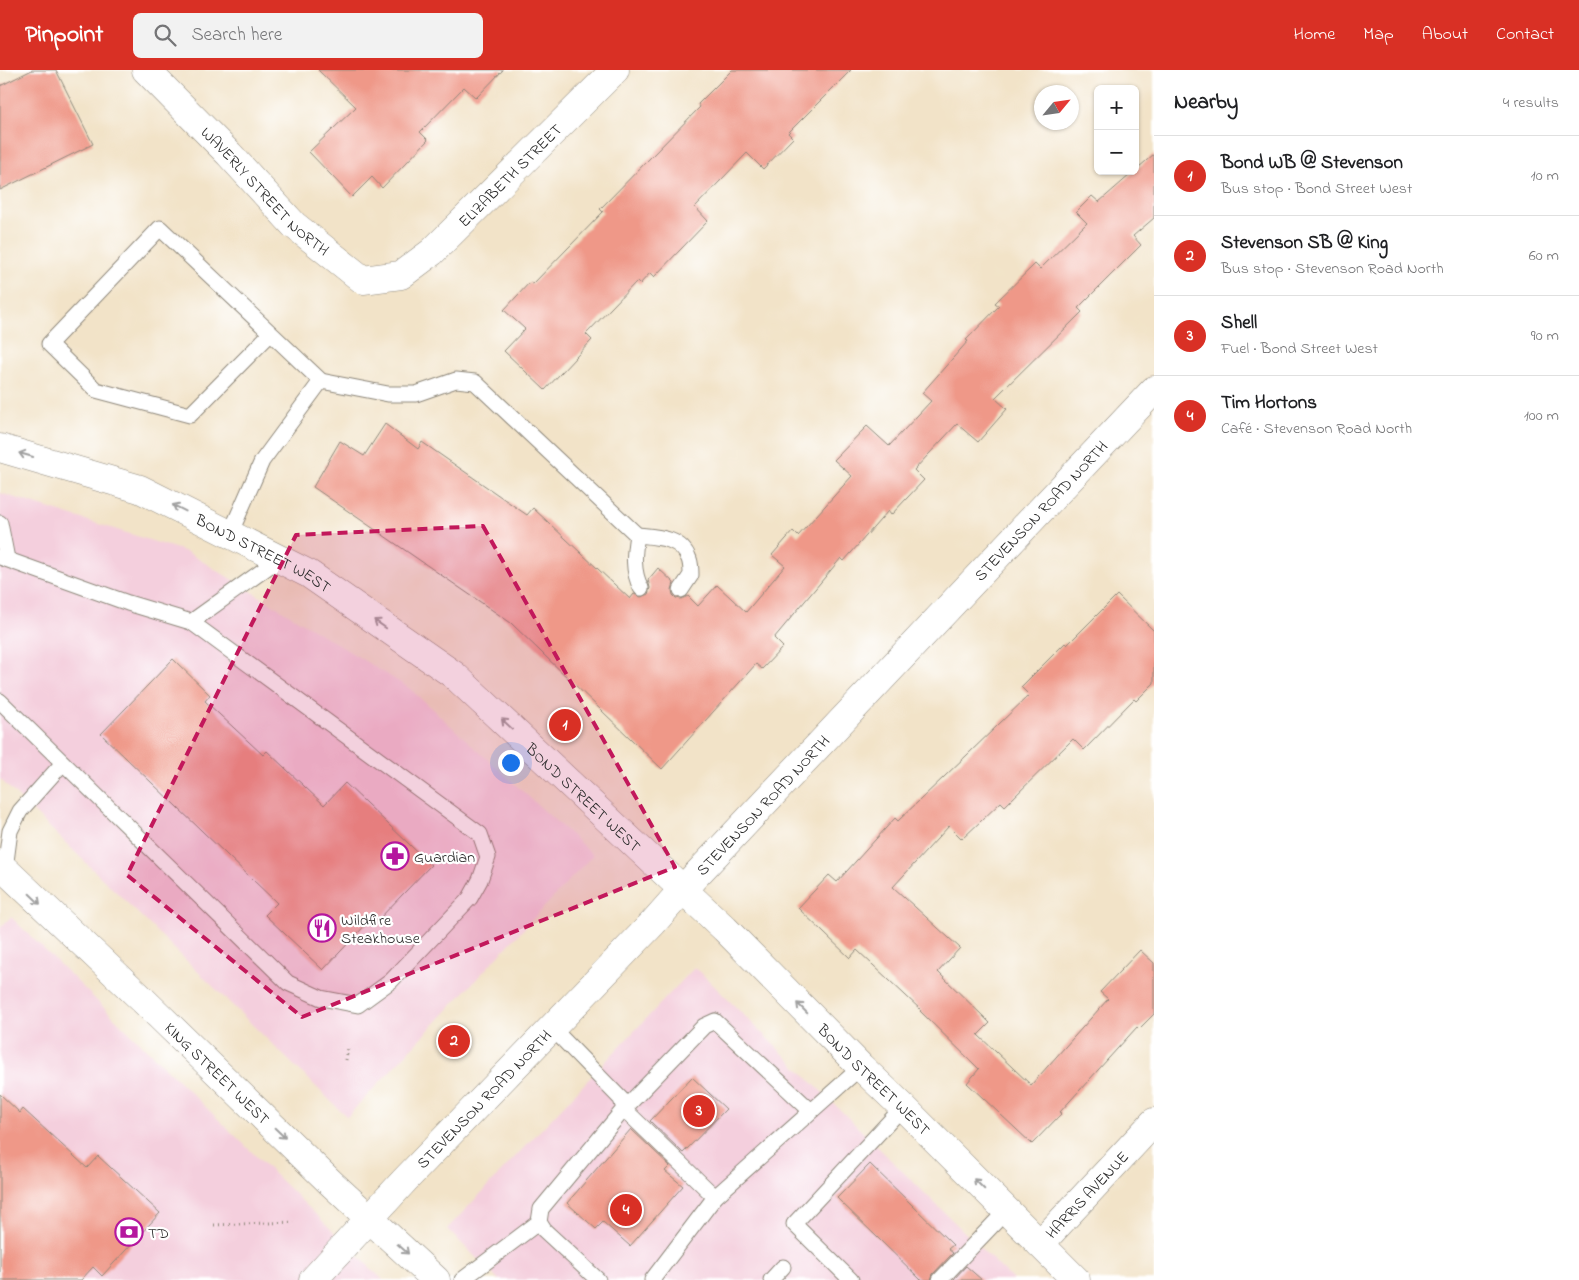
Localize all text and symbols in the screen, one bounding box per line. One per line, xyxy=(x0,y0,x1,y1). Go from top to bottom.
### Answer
search box xyxy=(133,13,483,58)
text: Pinpoint xyxy=(25,18,103,53)
icon: search xyxy=(151,21,179,49)
text: Search here xyxy=(191,22,282,49)
text: Home xyxy=(1294,22,1335,48)
text: Map xyxy=(1363,22,1394,48)
text: About xyxy=(1422,22,1468,48)
text: Contact xyxy=(1496,22,1554,48)
north arrow xyxy=(1034,85,1079,130)
map controls xyxy=(1094,85,1139,175)
button: + xyxy=(1094,85,1139,130)
text: Nearby xyxy=(1174,88,1238,118)
text: 4 results xyxy=(1503,91,1559,115)
street label: ELIZABETH STREET xyxy=(454,119,568,233)
street label: WAVERLY STREET NORTH xyxy=(194,122,334,263)
button: − xyxy=(1094,130,1139,175)
text: Bond WB @ Stevenson xyxy=(1221,150,1403,177)
text: 1 xyxy=(1187,164,1193,188)
text: 10 m xyxy=(1531,164,1559,188)
text: Bus stop · Bond Street West xyxy=(1221,177,1412,201)
text: Stevenson SB @ King xyxy=(1221,230,1388,257)
text: 2 xyxy=(1186,244,1194,268)
text: 60 m xyxy=(1529,244,1559,268)
text: Bus stop · Stevenson Road North xyxy=(1221,257,1444,281)
text: Shell xyxy=(1221,310,1257,337)
text: 3 xyxy=(1187,324,1193,348)
text: 90 m xyxy=(1531,324,1559,348)
text: Fuel · Bond Street West xyxy=(1221,337,1378,361)
text: Tim Hortons xyxy=(1221,390,1317,417)
text: 4 xyxy=(1187,404,1193,428)
text: 100 m xyxy=(1524,404,1559,428)
text: Café · Stevenson Road North xyxy=(1221,417,1412,441)
street label: STEVENSON ROAD NORTH xyxy=(969,436,1114,588)
one-way arrow xyxy=(18,450,34,460)
one-way arrow xyxy=(172,503,187,512)
street label: BOND STREET WEST xyxy=(190,508,335,600)
one-way arrow xyxy=(373,619,387,629)
pin: 1 xyxy=(549,706,581,744)
one-way arrow xyxy=(501,718,513,730)
street label: STEVENSON ROAD NORTH xyxy=(691,731,836,882)
street label: BOND STREET WEST xyxy=(519,738,646,859)
your location xyxy=(498,750,524,776)
pharmacy icon: Guardian xyxy=(380,841,410,871)
place label: Guardian xyxy=(414,846,475,870)
one-way arrow xyxy=(29,892,41,904)
place label: Wildfire Steakhouse xyxy=(341,909,421,951)
restaurant icon: Wildfire Steakhouse xyxy=(307,913,337,943)
one-way arrow xyxy=(796,1001,808,1014)
street label: KING STREET WEST xyxy=(158,1017,275,1131)
street label: BOND STREET WEST xyxy=(810,1019,935,1142)
pin: 2 xyxy=(438,1022,470,1060)
street label: STEVENSON ROAD NORTH xyxy=(412,1025,558,1175)
pin: 3 xyxy=(683,1092,715,1130)
one-way arrow xyxy=(273,1127,286,1139)
street label: HARRIS AVENUE xyxy=(1041,1146,1135,1245)
one-way arrow xyxy=(973,1178,985,1190)
pin: 4 xyxy=(610,1191,642,1229)
bank icon: TD xyxy=(114,1217,144,1247)
place label: TD xyxy=(148,1222,169,1246)
one-way arrow xyxy=(396,1243,409,1255)

